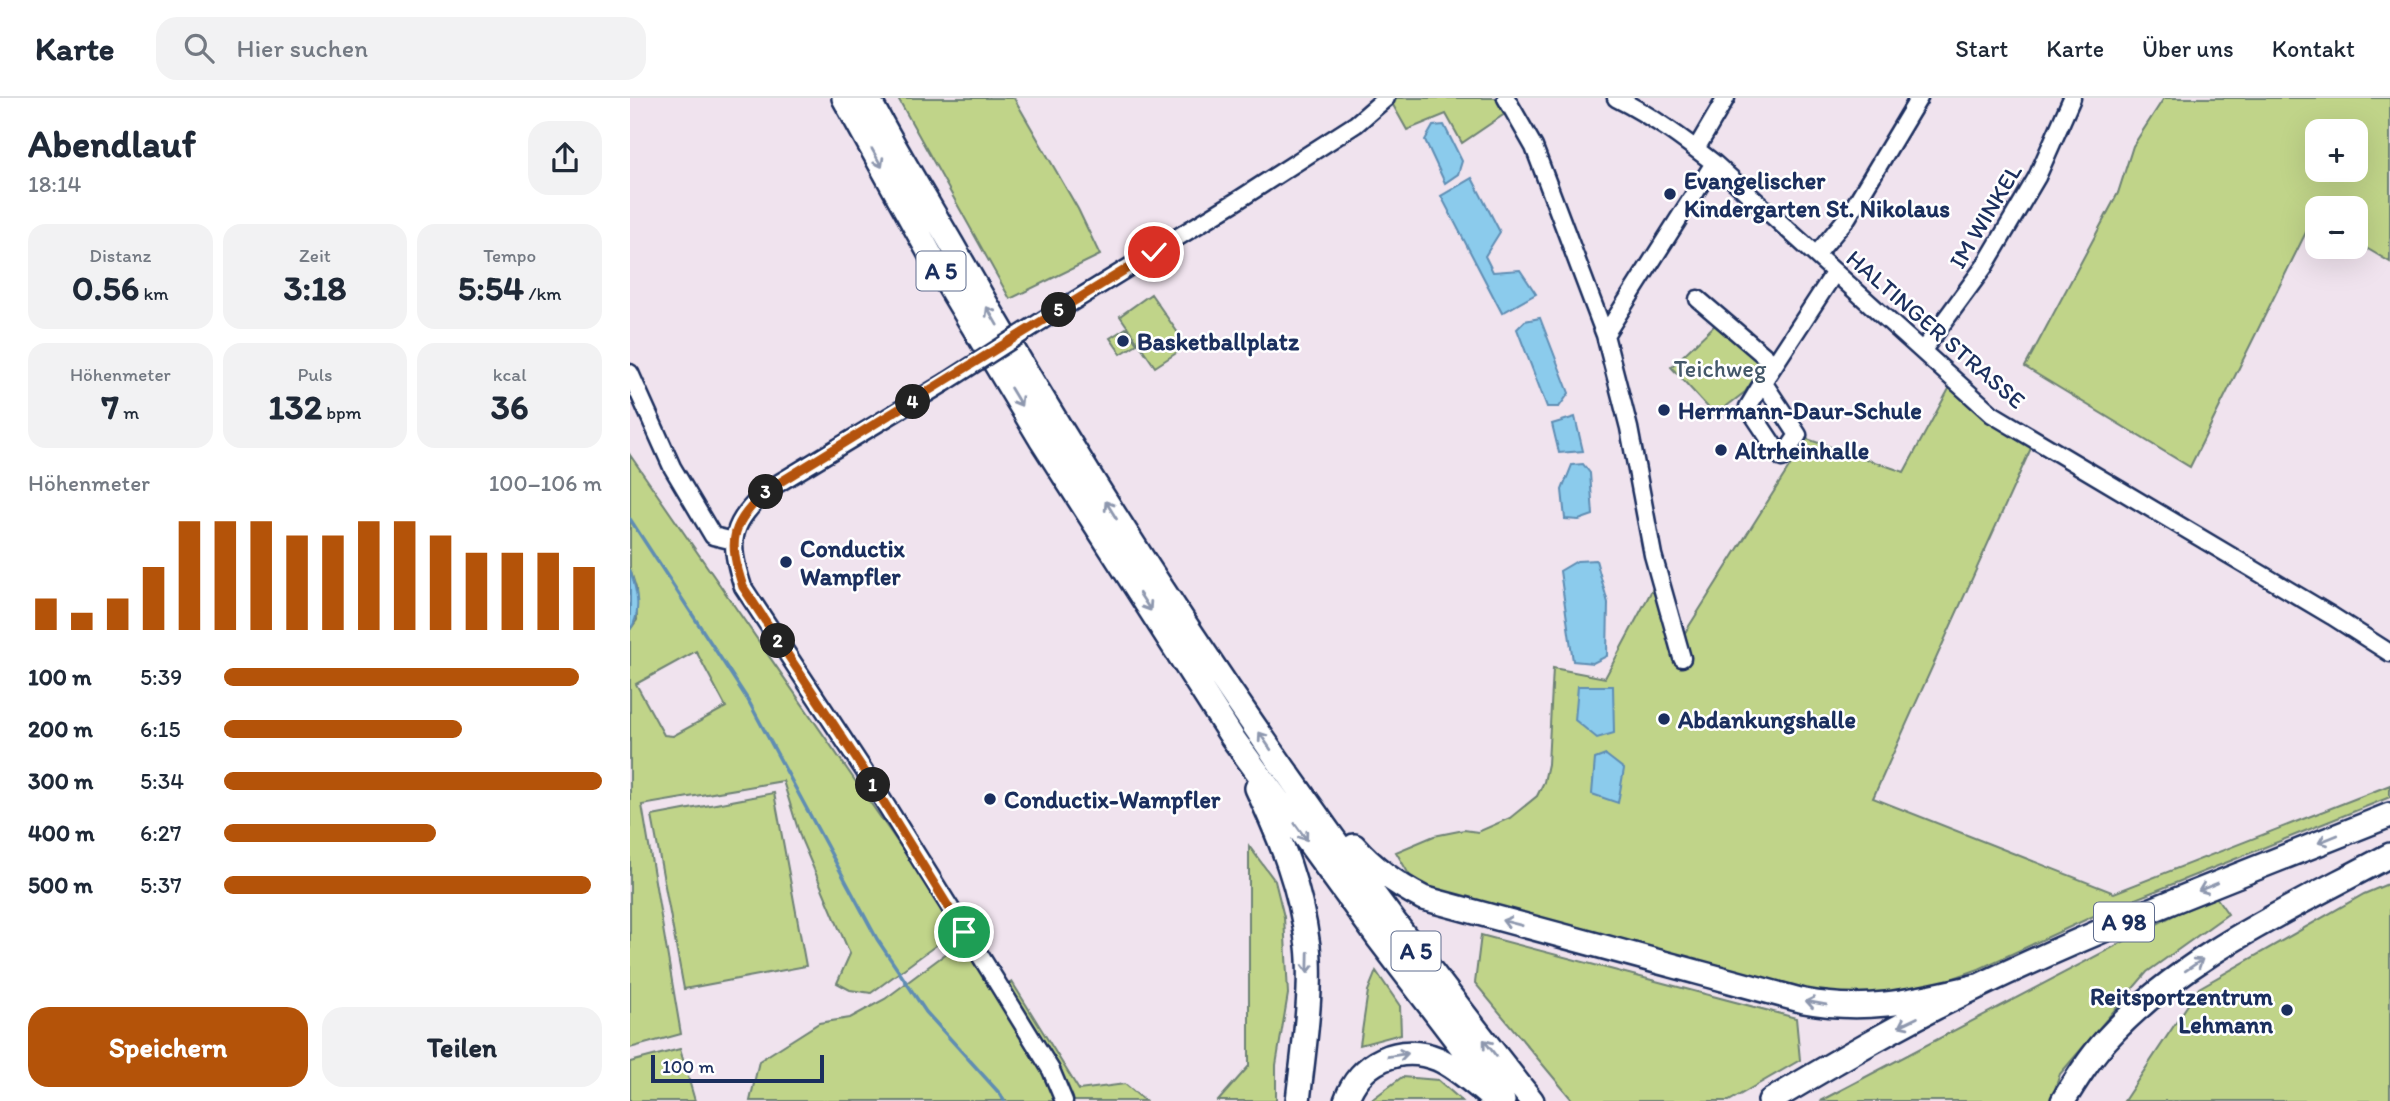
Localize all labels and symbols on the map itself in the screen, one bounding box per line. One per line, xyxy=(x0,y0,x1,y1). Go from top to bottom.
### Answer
one-way arrow xyxy=(870,147,884,167)
street label: IM WINKEL xyxy=(1942,158,2028,274)
place label: Evangelischer Kindergarten St. Nikolaus xyxy=(1684,166,1950,224)
marker: Evangelischer Kindergarten St. Nikolaus xyxy=(1662,186,1678,202)
pin xyxy=(1124,222,1184,282)
street label: HALTINGER STRASSE xyxy=(1841,243,2031,415)
road number: A 5 xyxy=(916,252,966,290)
pin: 5 xyxy=(1042,292,1076,328)
one-way arrow xyxy=(985,306,999,326)
place label: Basketballplatz xyxy=(1137,327,1300,357)
marker: Basketballplatz xyxy=(1115,333,1131,349)
park label: Teichweg xyxy=(1674,354,1767,383)
pin: 4 xyxy=(896,384,930,420)
one-way arrow xyxy=(1009,386,1023,406)
place label: Herrmann-Daur-Schule xyxy=(1678,396,1922,425)
marker: Herrmann-Daur-Schule xyxy=(1656,402,1672,418)
place label: Altrheinhalle xyxy=(1734,436,1869,465)
marker: Altrheinhalle xyxy=(1713,442,1729,458)
pin: 3 xyxy=(748,474,784,510)
one-way arrow xyxy=(1103,501,1117,521)
place label: Conductix Wampfler xyxy=(800,534,906,592)
marker: Conductix Wampfler xyxy=(778,554,794,570)
one-way arrow xyxy=(1139,591,1153,611)
pin: 2 xyxy=(760,624,796,658)
place label: Abdankungshalle xyxy=(1677,705,1856,735)
marker: Abdankungshalle xyxy=(1656,711,1672,727)
one-way arrow xyxy=(1258,732,1272,751)
pin: 1 xyxy=(856,768,890,802)
place label: Conductix-Wampfler xyxy=(1004,785,1221,815)
marker: Conductix-Wampfler xyxy=(982,791,998,807)
one-way arrow xyxy=(1294,822,1309,841)
one-way arrow xyxy=(2318,834,2339,847)
one-way arrow xyxy=(2197,882,2219,895)
pin xyxy=(934,902,994,962)
road number: A 98 xyxy=(2094,902,2154,942)
one-way arrow xyxy=(1502,916,1524,929)
road number: A 5 xyxy=(1392,932,1440,971)
one-way arrow xyxy=(1301,952,1314,975)
one-way arrow xyxy=(2184,958,2204,972)
place label: Reitsportzentrum Lehmann xyxy=(2090,982,2274,1039)
one-way arrow xyxy=(1805,996,1827,1010)
marker: Reitsportzentrum Lehmann xyxy=(2279,1002,2295,1018)
one-way arrow xyxy=(1898,1016,1919,1029)
one-way arrow xyxy=(1482,1039,1497,1057)
one-way arrow xyxy=(1386,1048,1409,1061)
scale bar xyxy=(651,1052,824,1084)

